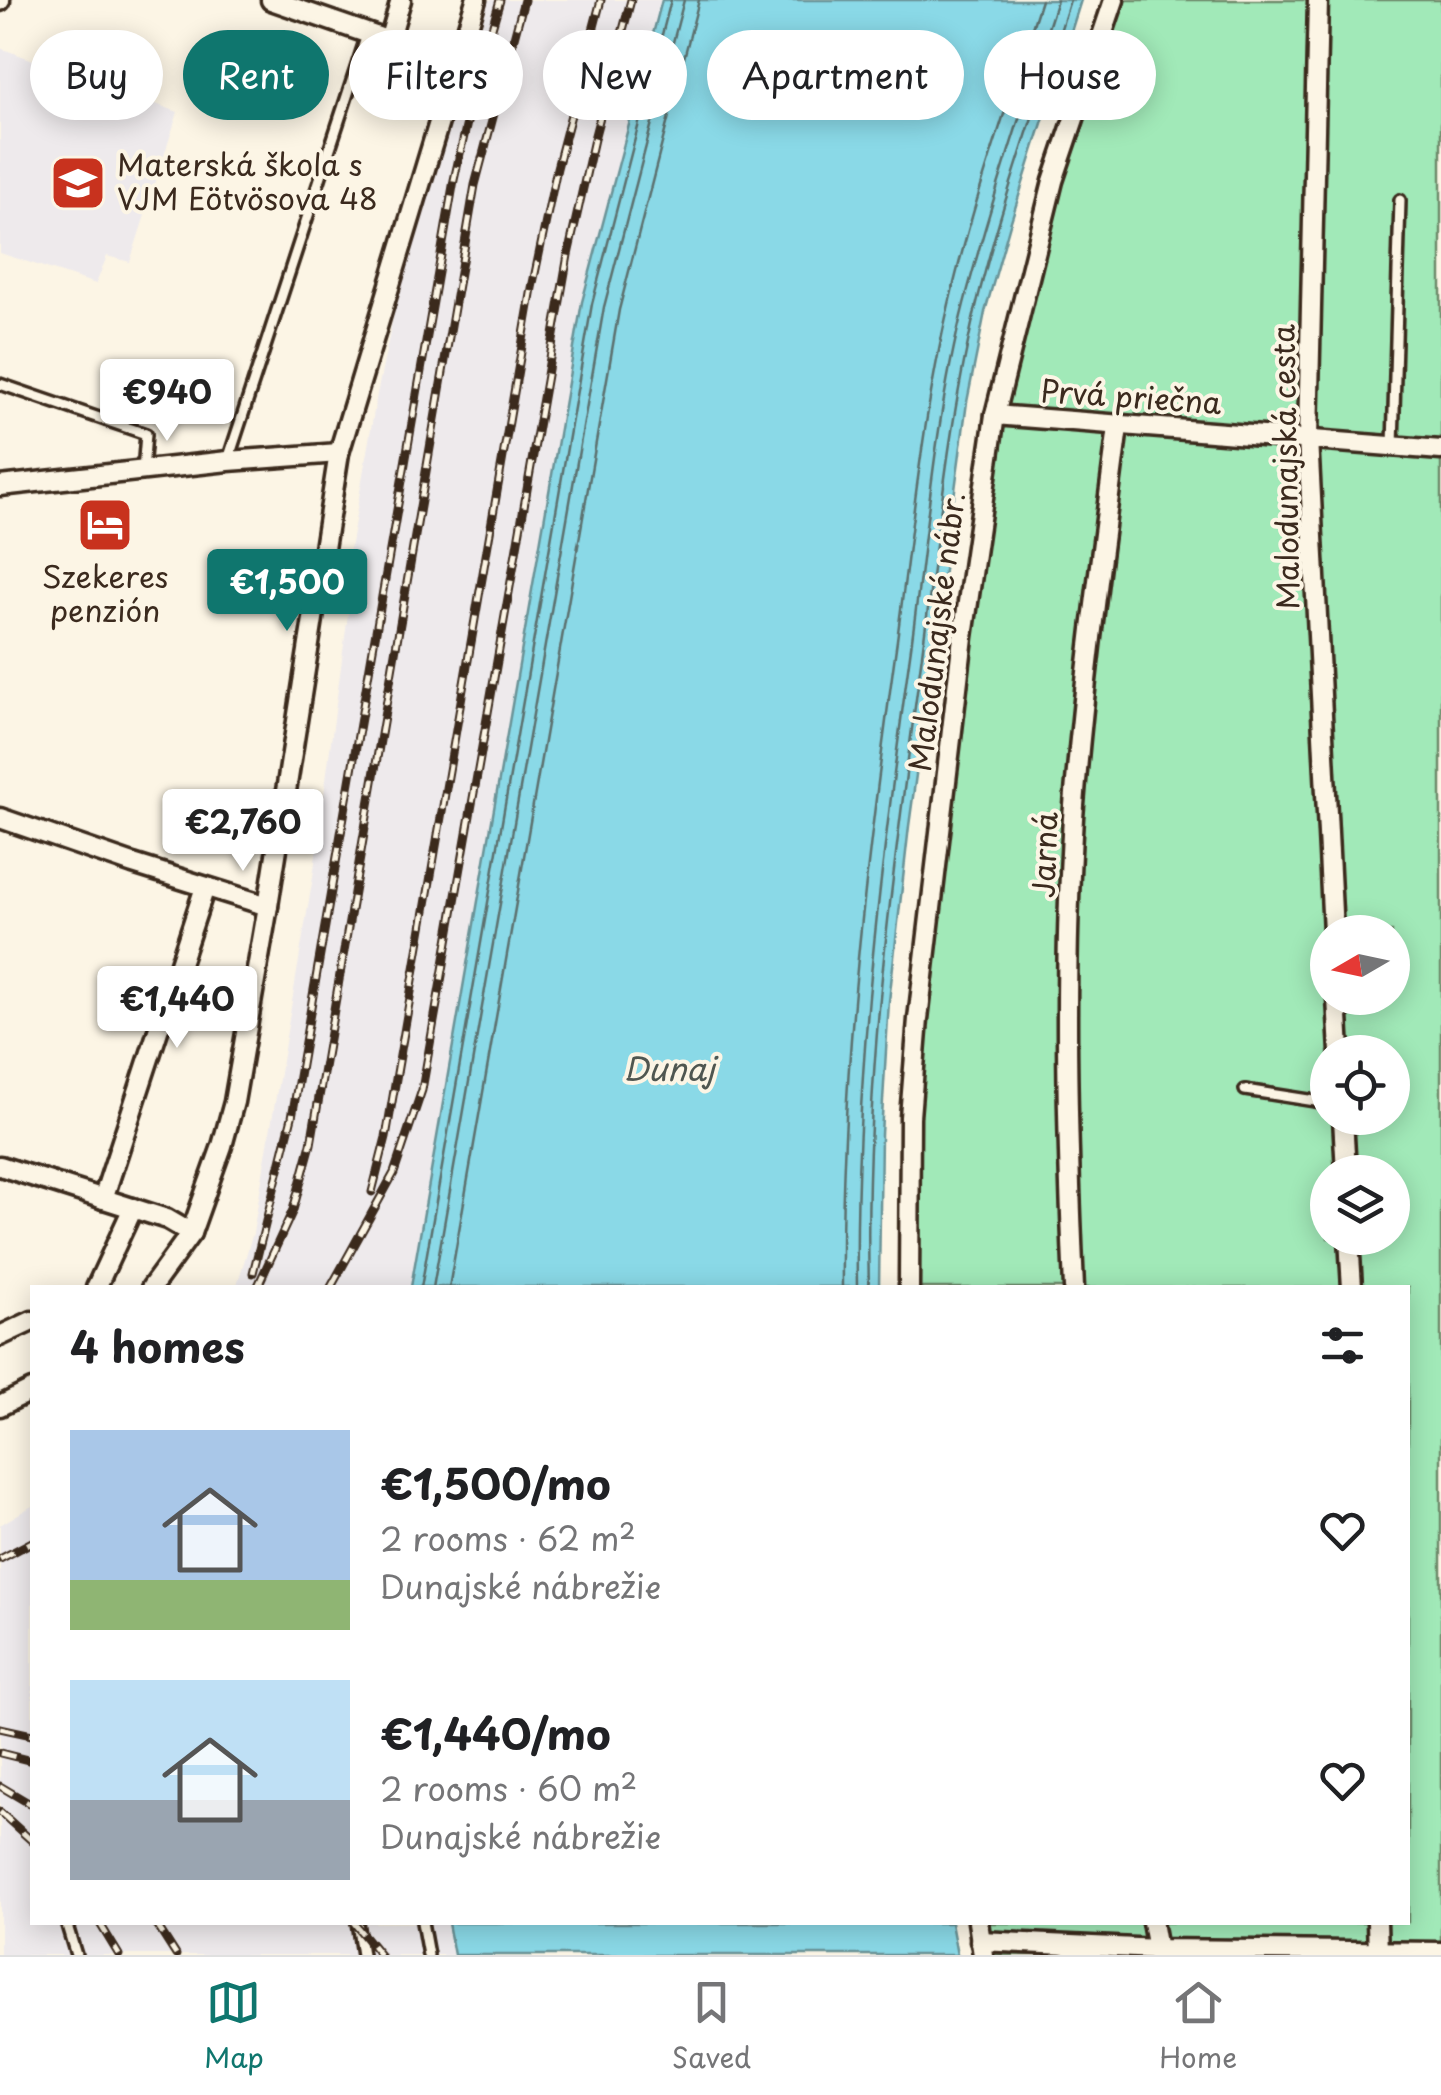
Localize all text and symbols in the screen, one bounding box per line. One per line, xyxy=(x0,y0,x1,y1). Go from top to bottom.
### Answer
chip: Buy xyxy=(30,30,163,120)
chip: Rent xyxy=(183,30,329,120)
chip: Filters xyxy=(349,30,523,120)
chip: New xyxy=(543,30,687,120)
chip: Apartment xyxy=(707,30,964,120)
chip: House xyxy=(984,30,1156,120)
place label: Materská škola s VJM Eötvösova 48 xyxy=(117,141,378,220)
school or university icon: Materská škola s VJM Eötvösova 48 xyxy=(48,153,108,213)
street label: Malodunajská cesta xyxy=(1260,324,1309,610)
pin: €940 xyxy=(108,359,226,444)
text: €940 xyxy=(122,367,212,415)
street label: Prvá priečna xyxy=(1039,367,1223,424)
street label: Malodunajské nábr. xyxy=(896,489,975,774)
hotel icon: Szekeres penzión xyxy=(75,495,135,555)
pin: €1,500 xyxy=(206,549,368,634)
place label: Szekeres penzión xyxy=(42,553,168,632)
text: €1,500 xyxy=(229,557,345,605)
pin: €2,760 xyxy=(162,789,324,874)
text: €2,760 xyxy=(184,797,302,845)
street label: Jarná xyxy=(1020,811,1067,899)
north arrow xyxy=(1310,915,1410,1015)
map controls xyxy=(1310,915,1410,1255)
pin: €1,440 xyxy=(96,966,258,1051)
text: €1,440 xyxy=(119,974,235,1022)
button: locate xyxy=(1310,1035,1410,1135)
water label: Dunaj xyxy=(623,1044,719,1092)
button: layers xyxy=(1310,1155,1410,1255)
text: 4 homes xyxy=(70,1314,245,1377)
icon: filters xyxy=(1315,1318,1370,1373)
text: €1,500/mo xyxy=(380,1451,611,1514)
icon: home xyxy=(150,1470,270,1590)
icon: heart xyxy=(1315,1503,1370,1558)
text: 2 rooms · 62 m² xyxy=(380,1514,636,1562)
text: Dunajské nábrežie xyxy=(380,1562,661,1610)
text: €1,440/mo xyxy=(380,1701,611,1764)
icon: home xyxy=(150,1720,270,1840)
icon: heart xyxy=(1315,1753,1370,1808)
text: 2 rooms · 60 m² xyxy=(380,1764,637,1812)
text: Dunajské nábrežie xyxy=(380,1812,661,1860)
tab: Map xyxy=(204,1975,264,2078)
tab: Saved xyxy=(672,1975,751,2078)
tab: Home xyxy=(1159,1975,1237,2078)

